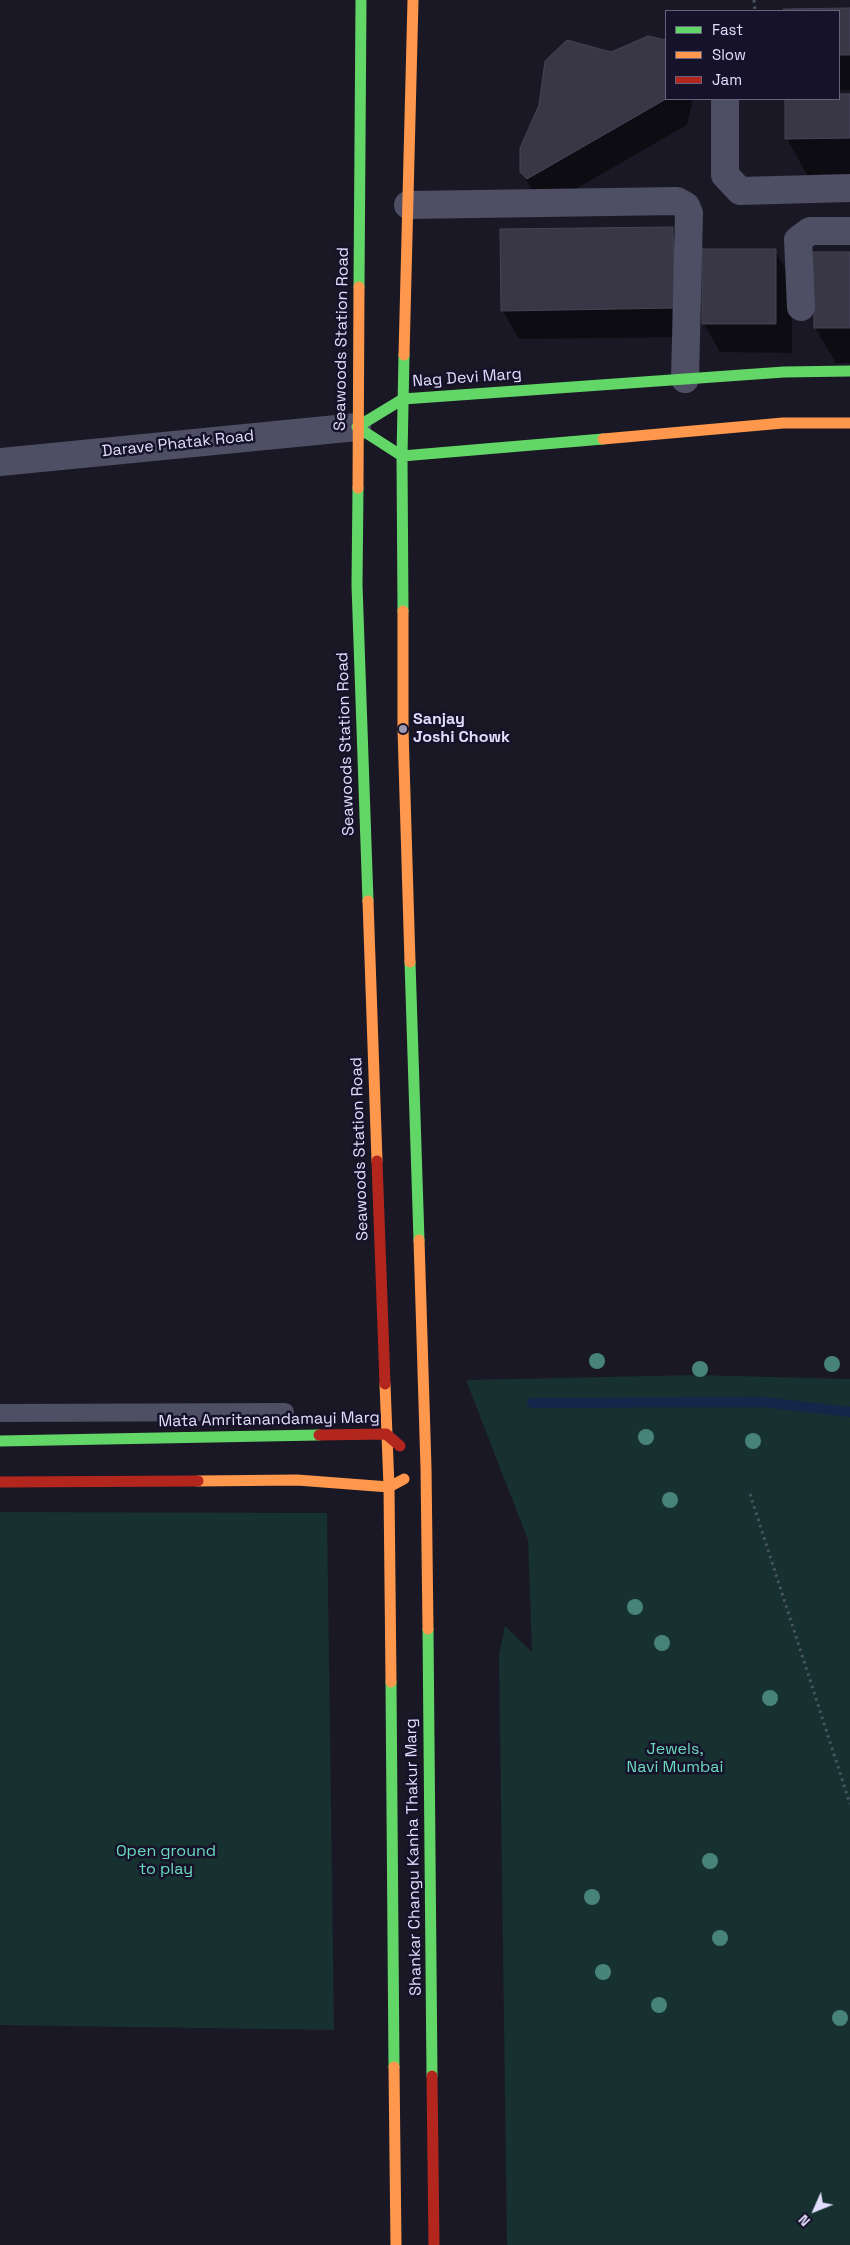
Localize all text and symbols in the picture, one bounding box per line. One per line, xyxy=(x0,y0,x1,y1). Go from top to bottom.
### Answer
legend xyxy=(665,10,840,100)
text: Fast xyxy=(712,20,743,39)
text: Slow xyxy=(712,45,746,64)
text: Jam xyxy=(712,70,742,89)
street label: Seawoods Station Road xyxy=(331,247,353,431)
street label: Nag Devi Marg xyxy=(412,365,522,391)
street label: Darave Phatak Road xyxy=(101,426,255,462)
street label: Seawoods Station Road xyxy=(333,652,359,836)
place label: Sanjay Joshi Chowk xyxy=(413,710,510,748)
marker: Sanjay Joshi Chowk xyxy=(397,723,409,735)
street label: Seawoods Station Road xyxy=(347,1057,373,1241)
street label: Mata Amritanandamayi Marg xyxy=(158,1408,380,1432)
street label: Shankar Changu Kanha Thakur Marg xyxy=(402,1718,426,1996)
park label: Jewels, Navi Mumbai xyxy=(627,1740,723,1778)
park label: Open ground to play xyxy=(116,1842,216,1880)
north arrow xyxy=(790,2185,840,2235)
text: N xyxy=(794,2211,814,2230)

